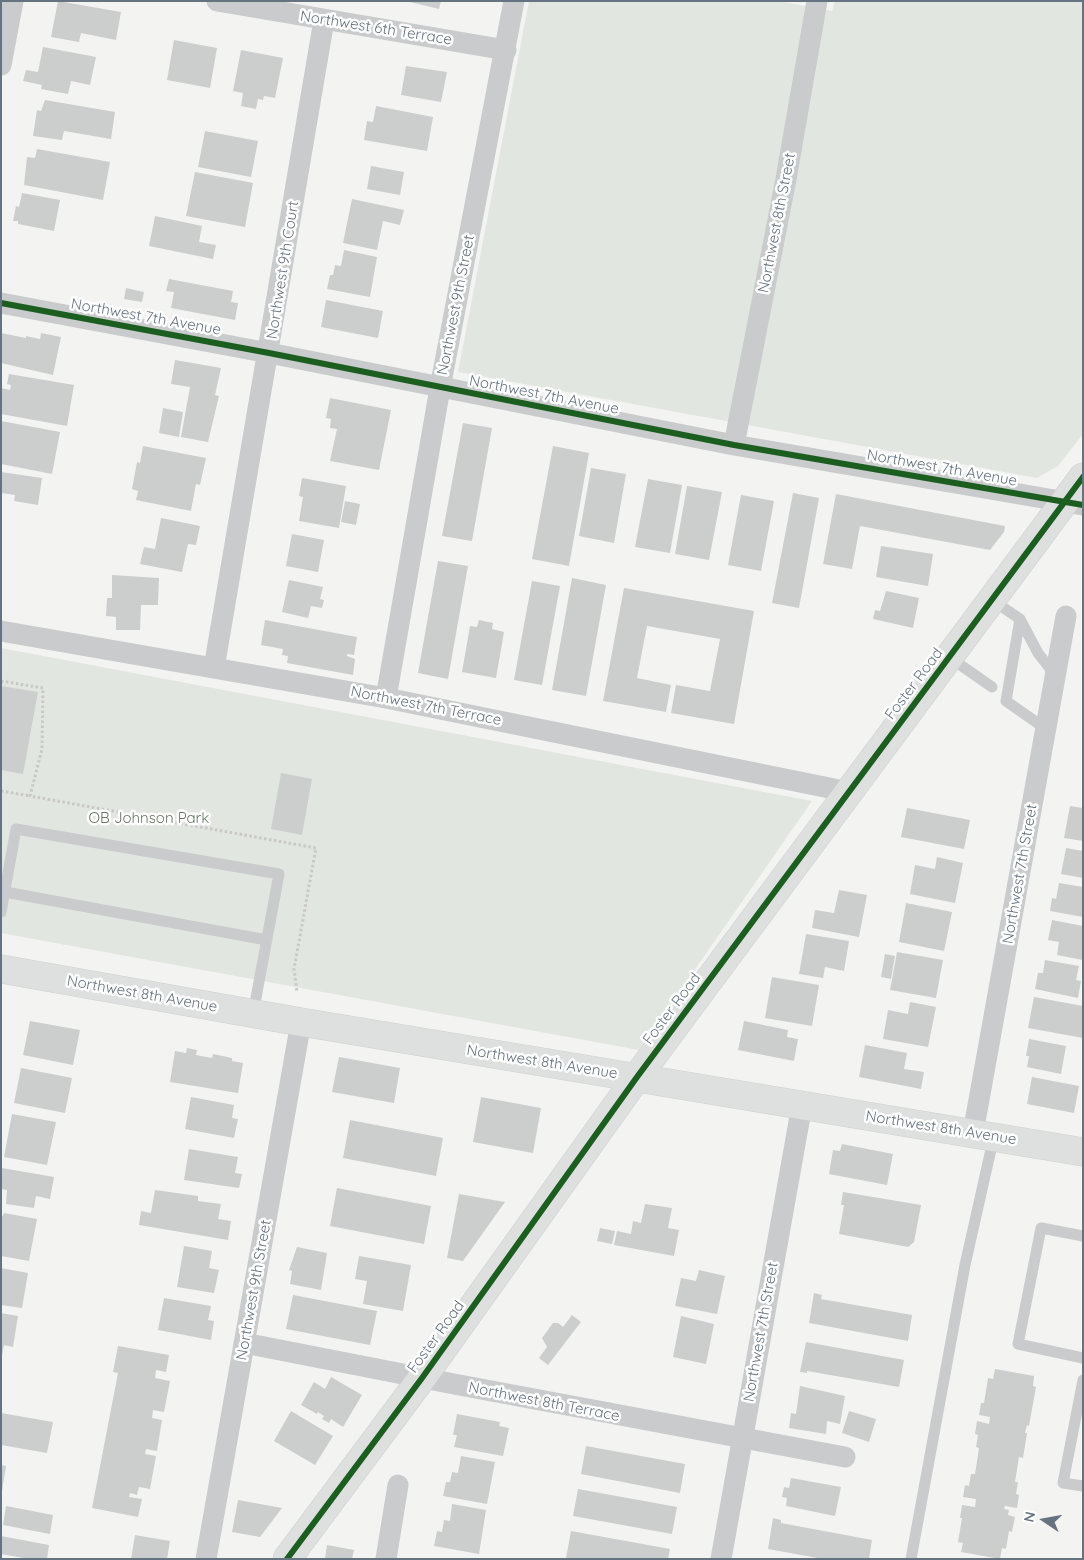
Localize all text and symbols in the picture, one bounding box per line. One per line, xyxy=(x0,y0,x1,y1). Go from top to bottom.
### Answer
street label: Northwest 6th Terrace xyxy=(299,7,453,49)
street label: Northwest 8th Street xyxy=(755,152,799,294)
street label: Northwest 9th Court xyxy=(263,200,303,340)
street label: Northwest 9th Street xyxy=(434,233,478,377)
street label: Northwest 7th Avenue xyxy=(70,295,222,339)
street label: Northwest 7th Avenue xyxy=(468,372,620,418)
street label: Northwest 7th Avenue xyxy=(866,446,1018,490)
street label: Foster Road xyxy=(881,645,947,723)
street label: Northwest 7th Terrace xyxy=(349,683,503,729)
street label: Northwest 7th Street xyxy=(999,803,1041,945)
park label: OB Johnson Park xyxy=(89,809,209,827)
street label: Foster Road xyxy=(639,970,705,1048)
street label: Northwest 8th Avenue xyxy=(65,972,219,1016)
street label: Northwest 8th Avenue xyxy=(465,1041,619,1083)
street label: Northwest 8th Avenue xyxy=(864,1107,1018,1149)
street label: Northwest 9th Street xyxy=(233,1218,275,1362)
street label: Northwest 7th Street xyxy=(740,1261,782,1403)
street label: Foster Road xyxy=(404,1297,468,1377)
street label: Northwest 8th Terrace xyxy=(467,1379,621,1425)
north arrow xyxy=(1019,1495,1069,1545)
text: N xyxy=(1019,1510,1039,1524)

